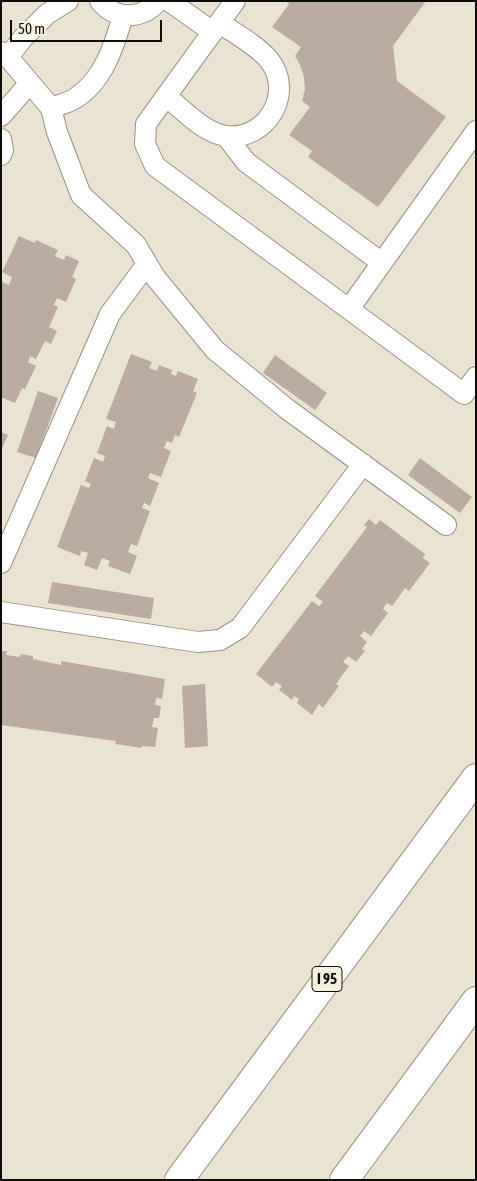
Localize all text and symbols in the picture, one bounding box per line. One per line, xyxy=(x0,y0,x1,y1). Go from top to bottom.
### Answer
scale bar xyxy=(12,10,165,42)
text: 50 m xyxy=(18,20,45,37)
road number: I 95 xyxy=(312,966,342,992)

